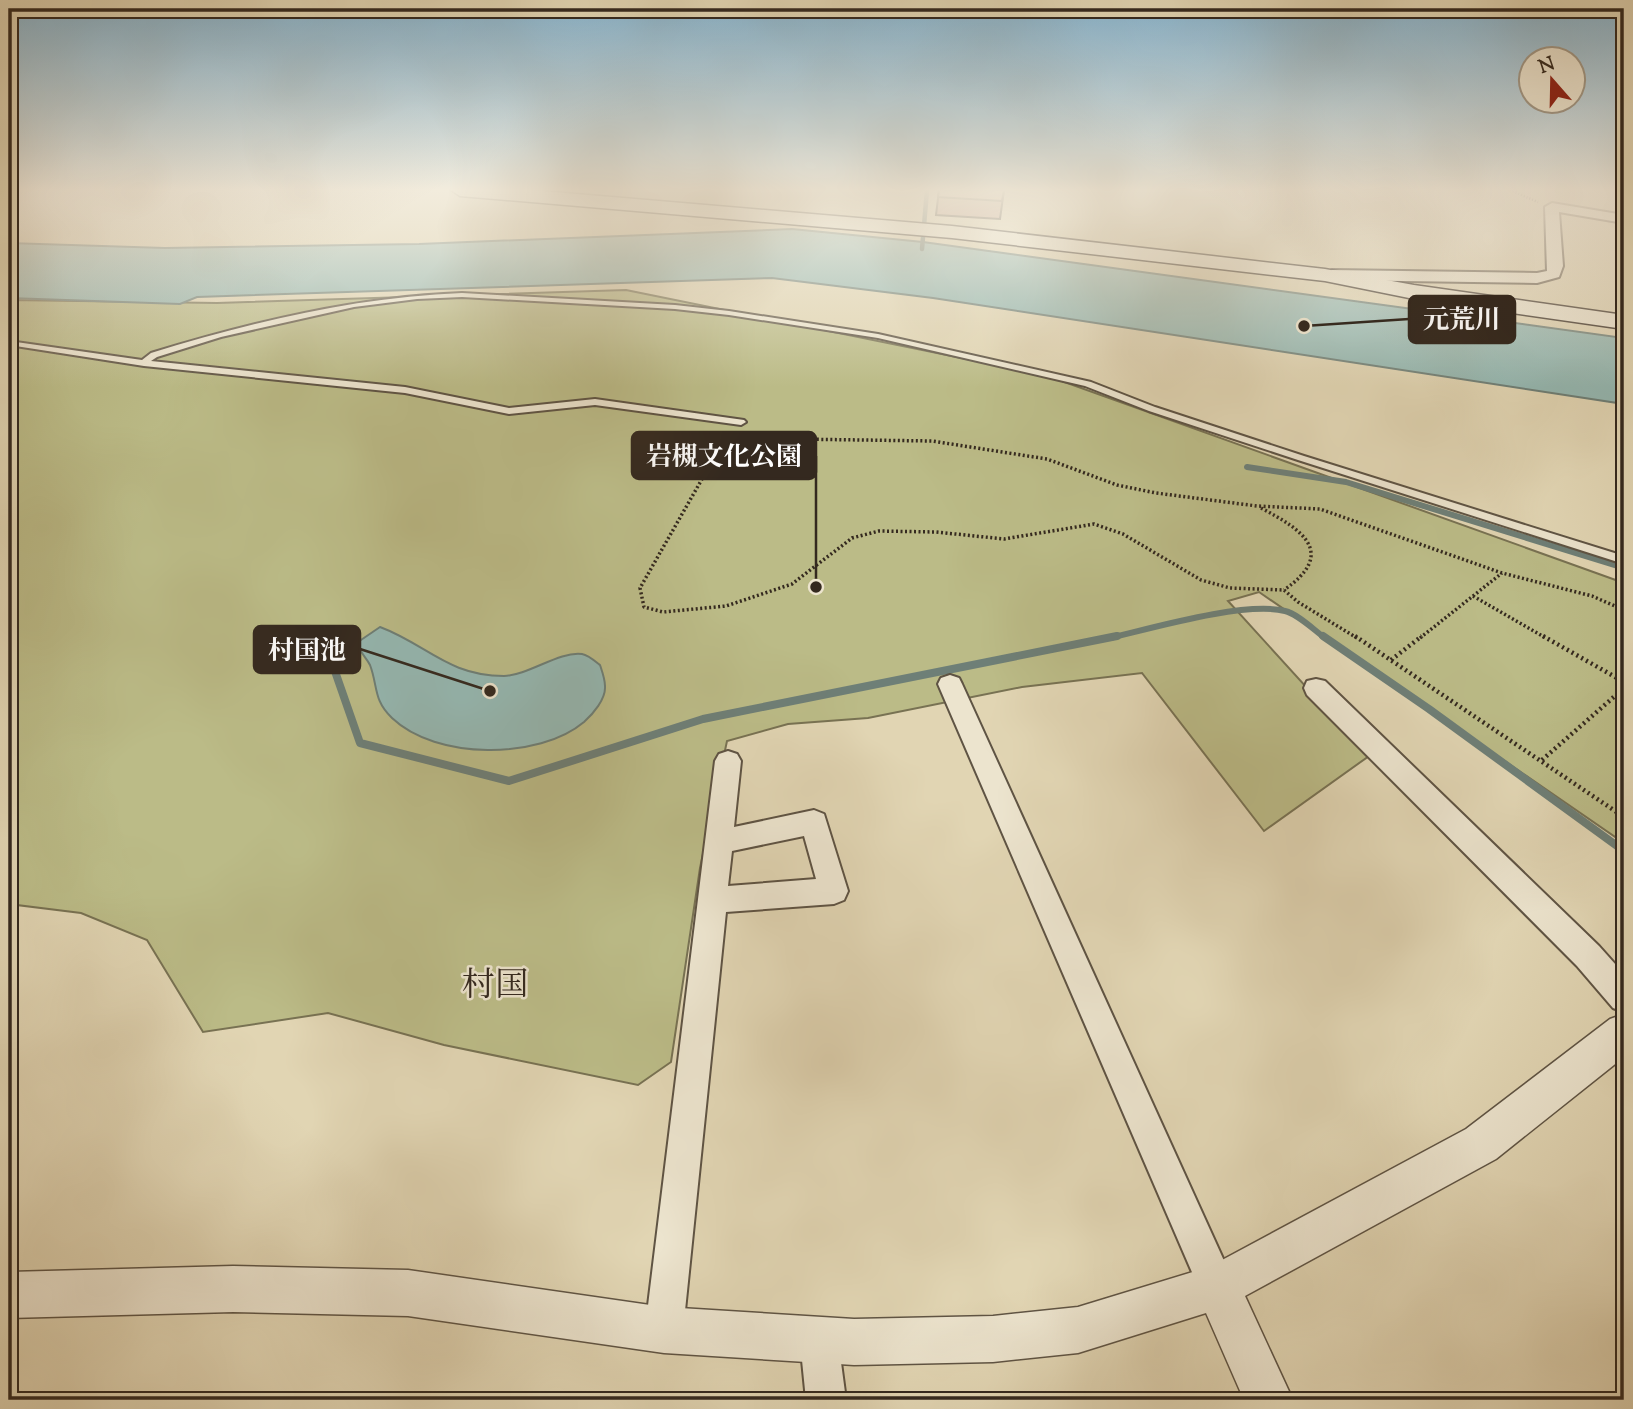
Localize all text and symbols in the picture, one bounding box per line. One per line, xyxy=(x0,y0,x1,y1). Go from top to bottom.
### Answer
north arrow xyxy=(1518,46,1588,116)
text: N xyxy=(1535,51,1559,82)
callout: 元荒川 xyxy=(1409,296,1515,343)
text: 元荒川 xyxy=(1423,303,1501,340)
callout: 岩槻文化公園 xyxy=(632,432,816,479)
text: 岩槻文化公園 xyxy=(646,440,802,477)
callout: 村国池 xyxy=(254,626,360,673)
text: 村国池 xyxy=(268,634,346,671)
district label: 村国 xyxy=(462,963,528,1011)

